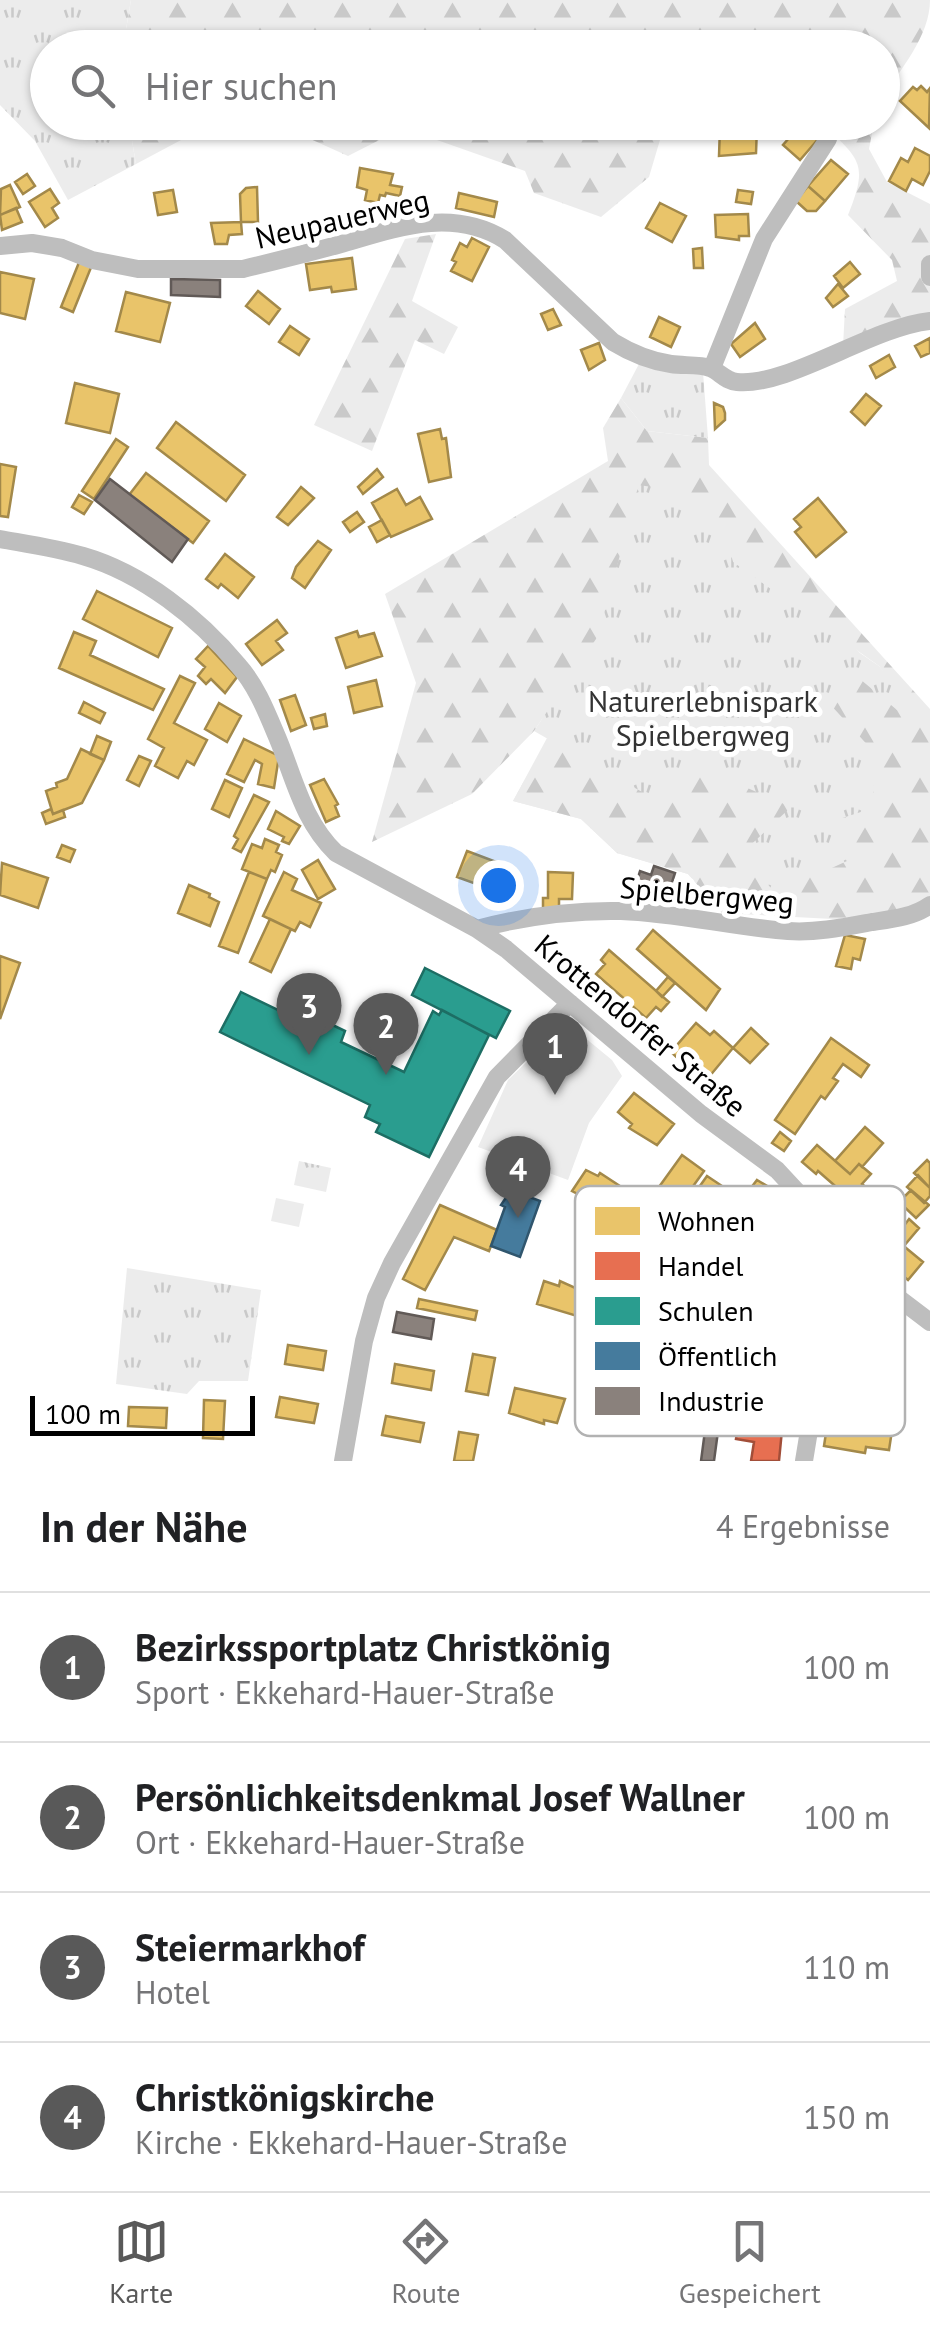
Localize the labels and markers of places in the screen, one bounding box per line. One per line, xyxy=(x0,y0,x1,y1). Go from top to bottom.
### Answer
pin: 3 xyxy=(276,972,342,1055)
pin: 2 xyxy=(354,992,418,1075)
pin: 1 xyxy=(522,1012,588,1095)
pin: 4 xyxy=(486,1136,550,1218)

